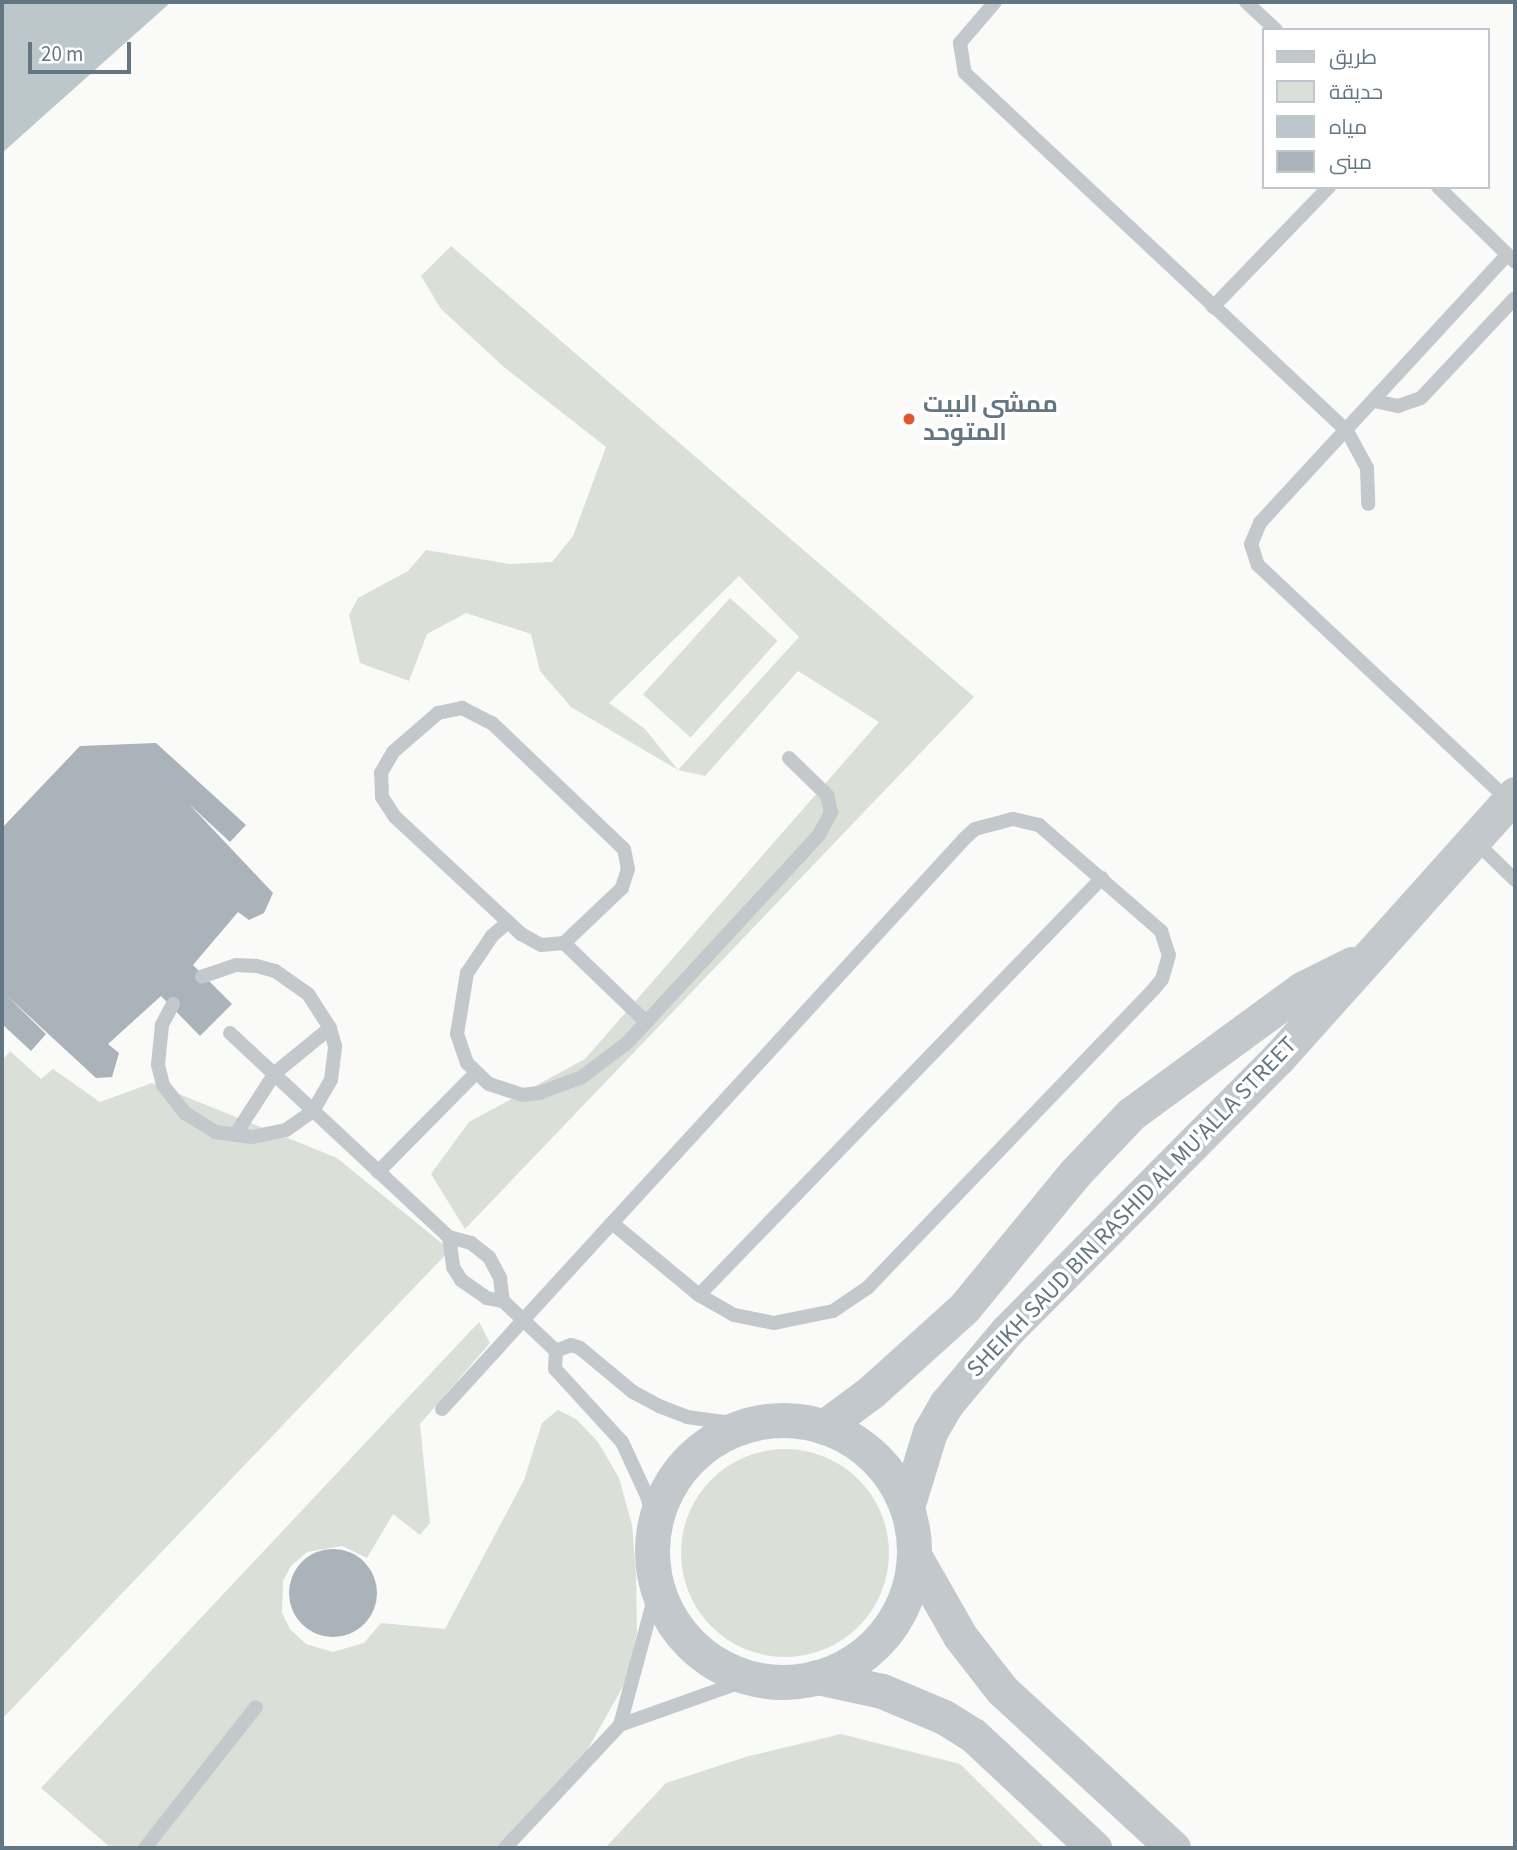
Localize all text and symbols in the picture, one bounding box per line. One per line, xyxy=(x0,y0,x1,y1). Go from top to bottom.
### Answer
scale bar xyxy=(32,28,135,72)
legend xyxy=(1262,28,1489,189)
text: 20 m xyxy=(41,39,83,69)
text: طريق xyxy=(1329,42,1377,72)
text: حديقة xyxy=(1329,77,1383,107)
text: مياه xyxy=(1329,112,1367,142)
text: مبنى xyxy=(1329,147,1372,177)
place label: ممشى البيت المتوحد xyxy=(923,391,1058,447)
marker: ممشى البيت المتوحد xyxy=(901,411,917,427)
street label: SHEIKH SAUD BIN RASHID AL MU'ALLA STREET xyxy=(961,1031,1303,1383)

